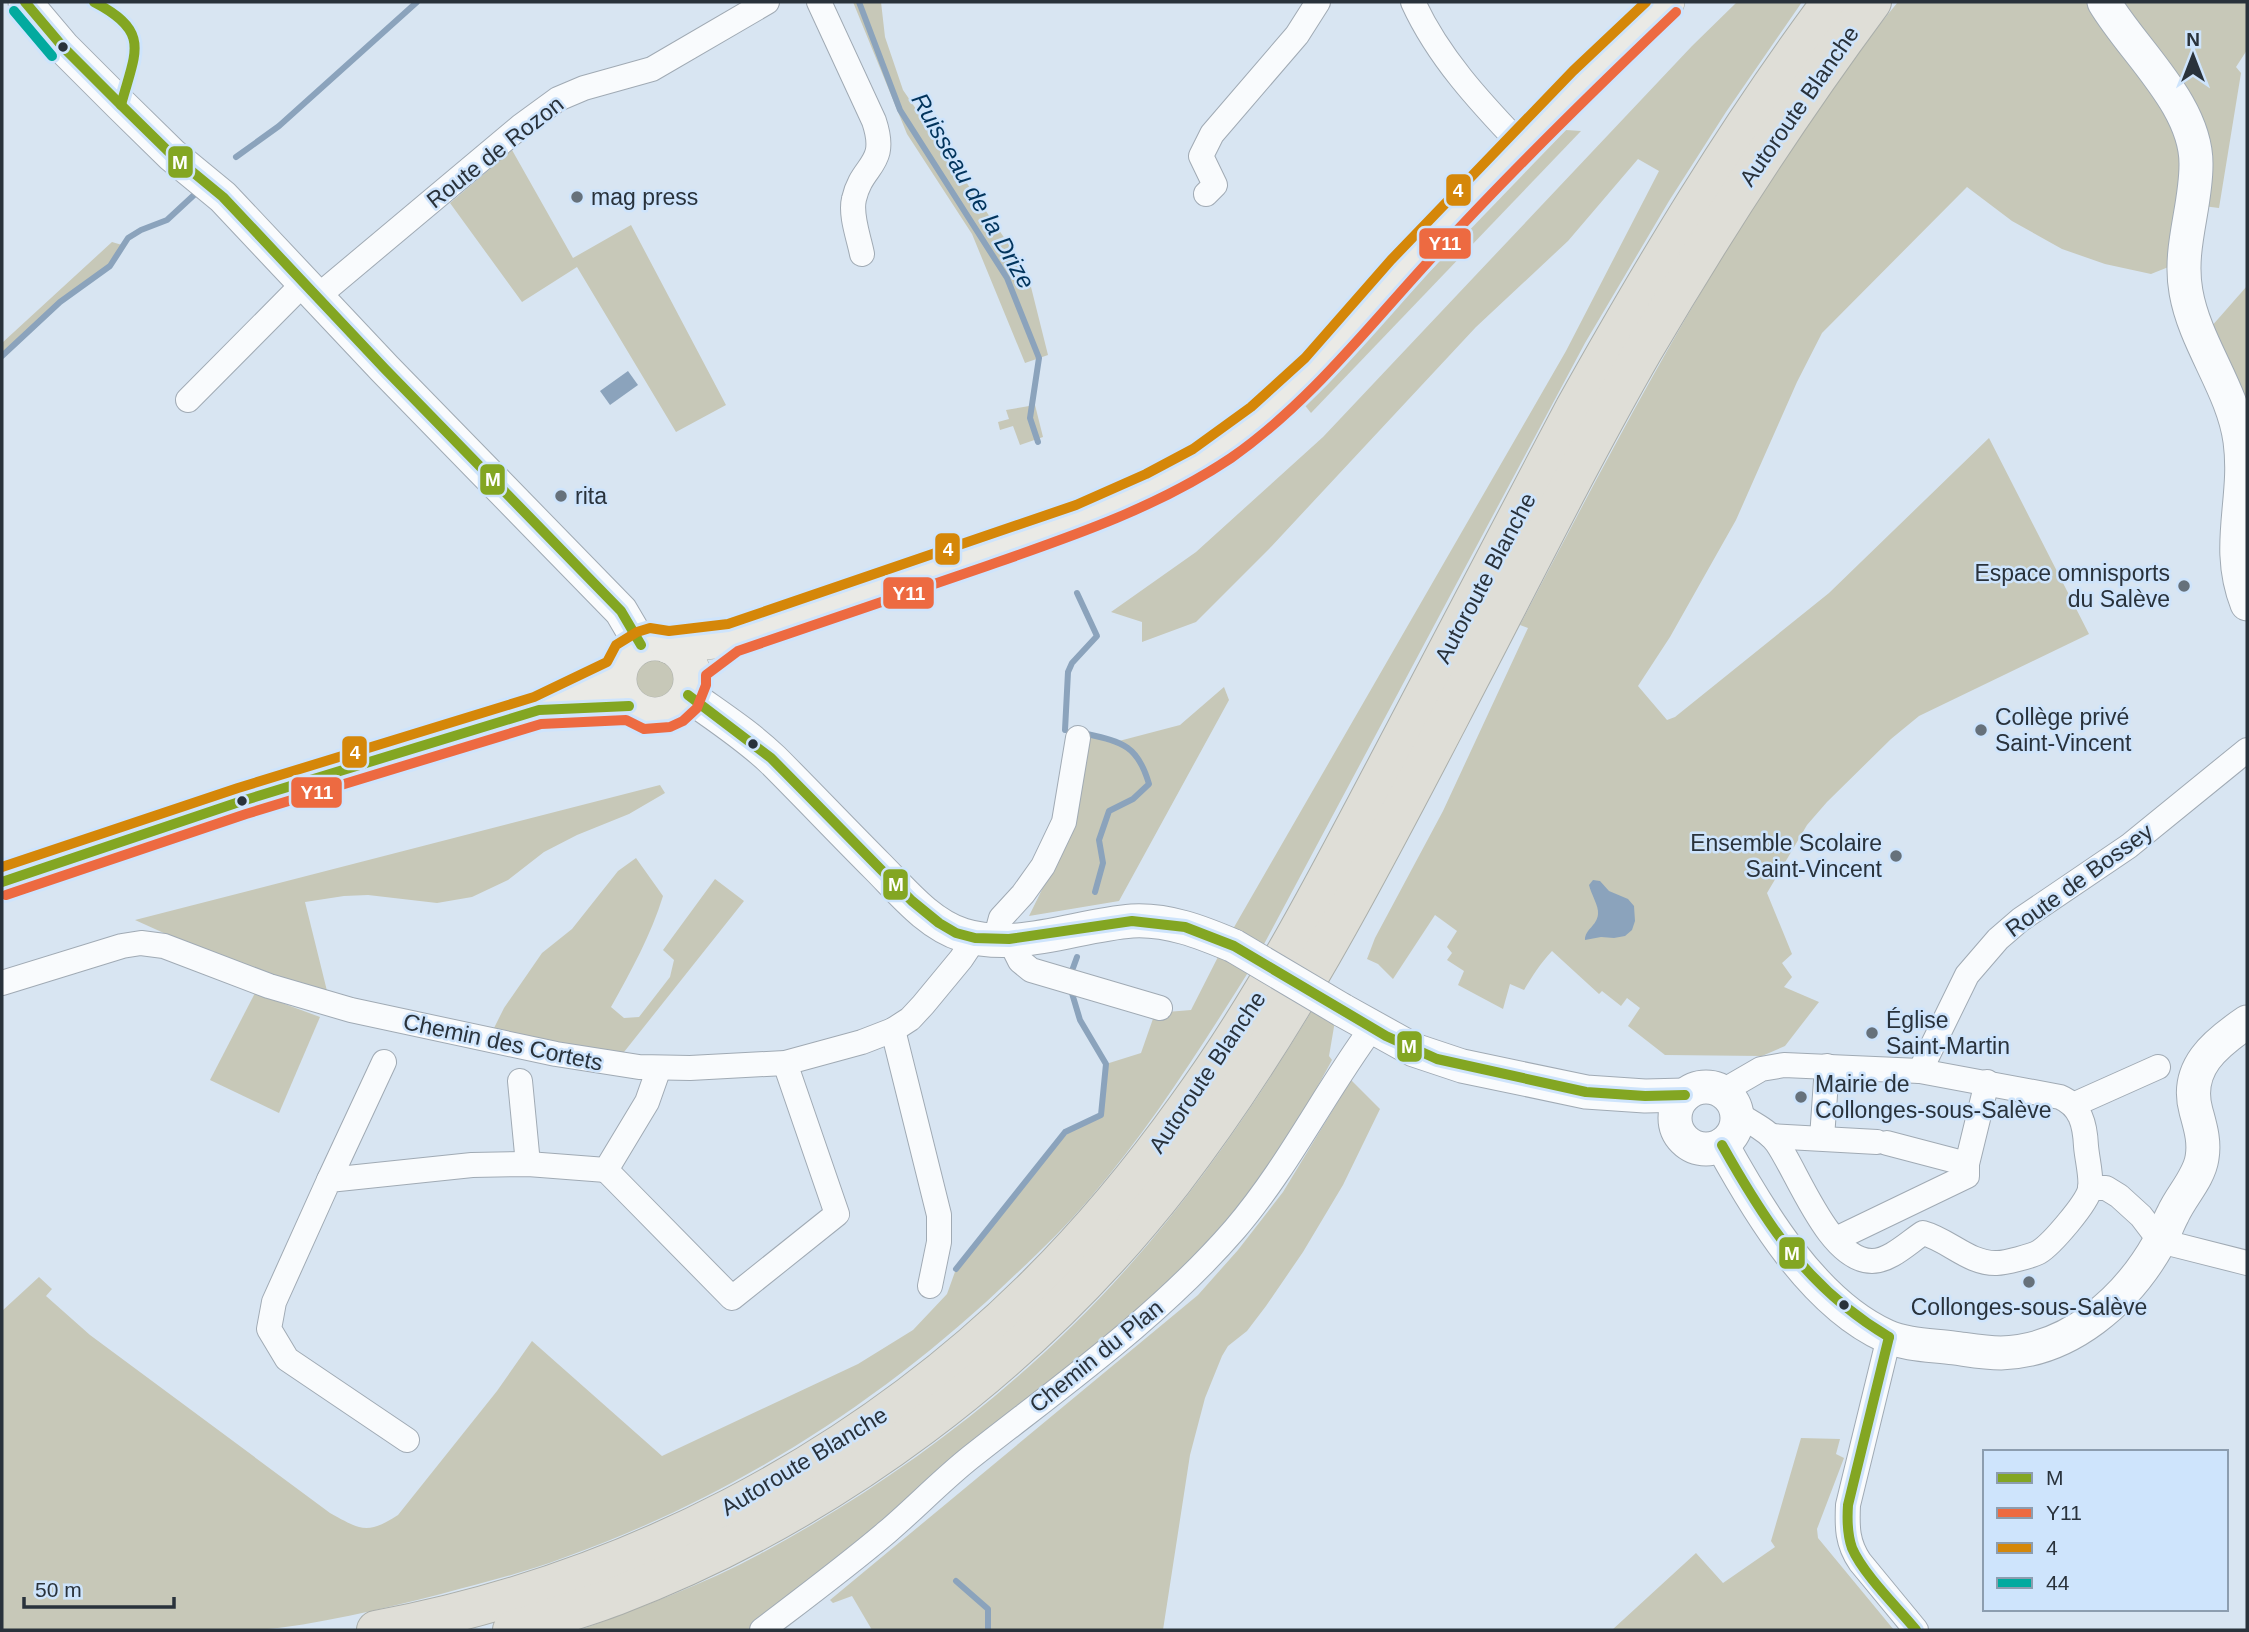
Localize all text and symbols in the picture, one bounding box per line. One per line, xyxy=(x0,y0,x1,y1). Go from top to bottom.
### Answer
street label: Autoroute Blanche xyxy=(1734,21,1864,191)
north arrow xyxy=(2158,21,2228,91)
text: N xyxy=(2186,29,2200,50)
unlabelled marker xyxy=(56,40,70,54)
water label: Ruisseau de la Drize xyxy=(906,88,1040,293)
street label: Route de Rozon xyxy=(421,91,569,213)
line badge: M xyxy=(167,145,194,179)
text: M xyxy=(172,152,188,173)
line badge: 4 xyxy=(1445,173,1472,207)
text: 4 xyxy=(1453,180,1464,201)
place label: mag press xyxy=(591,184,698,210)
marker: mag press xyxy=(569,189,585,205)
line badge: Y11 xyxy=(1418,227,1472,260)
text: Y11 xyxy=(1429,233,1462,254)
line badge: M xyxy=(479,463,506,496)
text: M xyxy=(485,469,501,490)
place label: rita xyxy=(575,483,607,509)
marker: rita xyxy=(553,488,569,504)
street label: Autoroute Blanche xyxy=(1429,488,1541,668)
line badge: 4 xyxy=(934,532,961,566)
text: 4 xyxy=(943,539,954,560)
place label: Espace omnisports du Salève xyxy=(1974,560,2170,612)
line badge: Y11 xyxy=(882,576,935,610)
marker: Espace omnisports du Salève xyxy=(2176,578,2192,594)
text: Y11 xyxy=(893,583,926,604)
place label: Collège privé Saint-Vincent xyxy=(1995,704,2132,756)
marker: Collège privé Saint-Vincent xyxy=(1973,722,1989,738)
line badge: 4 xyxy=(341,735,368,769)
unlabelled marker xyxy=(746,737,760,751)
text: 4 xyxy=(350,742,361,763)
line badge: Y11 xyxy=(290,776,343,809)
text: Y11 xyxy=(301,782,334,803)
unlabelled marker xyxy=(235,794,249,808)
street label: Route de Bossey xyxy=(2001,818,2158,942)
place label: Ensemble Scolaire Saint-Vincent xyxy=(1690,830,1883,882)
marker: Ensemble Scolaire Saint-Vincent xyxy=(1888,848,1904,864)
line badge: M xyxy=(882,868,909,901)
text: M xyxy=(888,874,904,895)
street label: Autoroute Blanche xyxy=(1143,986,1271,1158)
place label: Église Saint-Martin xyxy=(1886,1007,2010,1059)
street label: Chemin des Cortets xyxy=(401,1008,605,1076)
marker: Église Saint-Martin xyxy=(1864,1025,1880,1041)
line badge: M xyxy=(1396,1030,1423,1063)
text: M xyxy=(1401,1036,1417,1057)
place label: Mairie de Collonges-sous-Salève xyxy=(1815,1071,2052,1123)
marker: Mairie de Collonges-sous-Salève xyxy=(1793,1089,1809,1105)
line badge: M xyxy=(1778,1236,1806,1270)
text: M xyxy=(1784,1243,1800,1264)
marker: Collonges-sous-Salève xyxy=(2021,1274,2037,1290)
street label: Chemin du Plan xyxy=(1024,1294,1168,1418)
place label: Collonges-sous-Salève xyxy=(1911,1294,2147,1320)
unlabelled marker xyxy=(1837,1298,1851,1312)
street label: Autoroute Blanche xyxy=(716,1401,892,1521)
legend xyxy=(1983,1450,2228,1611)
text: M xyxy=(2046,1466,2064,1489)
text: Y11 xyxy=(2046,1501,2082,1524)
text: 4 xyxy=(2046,1536,2058,1559)
scale bar xyxy=(24,1566,175,1610)
text: 44 xyxy=(2046,1571,2070,1594)
text: 50 m xyxy=(35,1578,82,1601)

